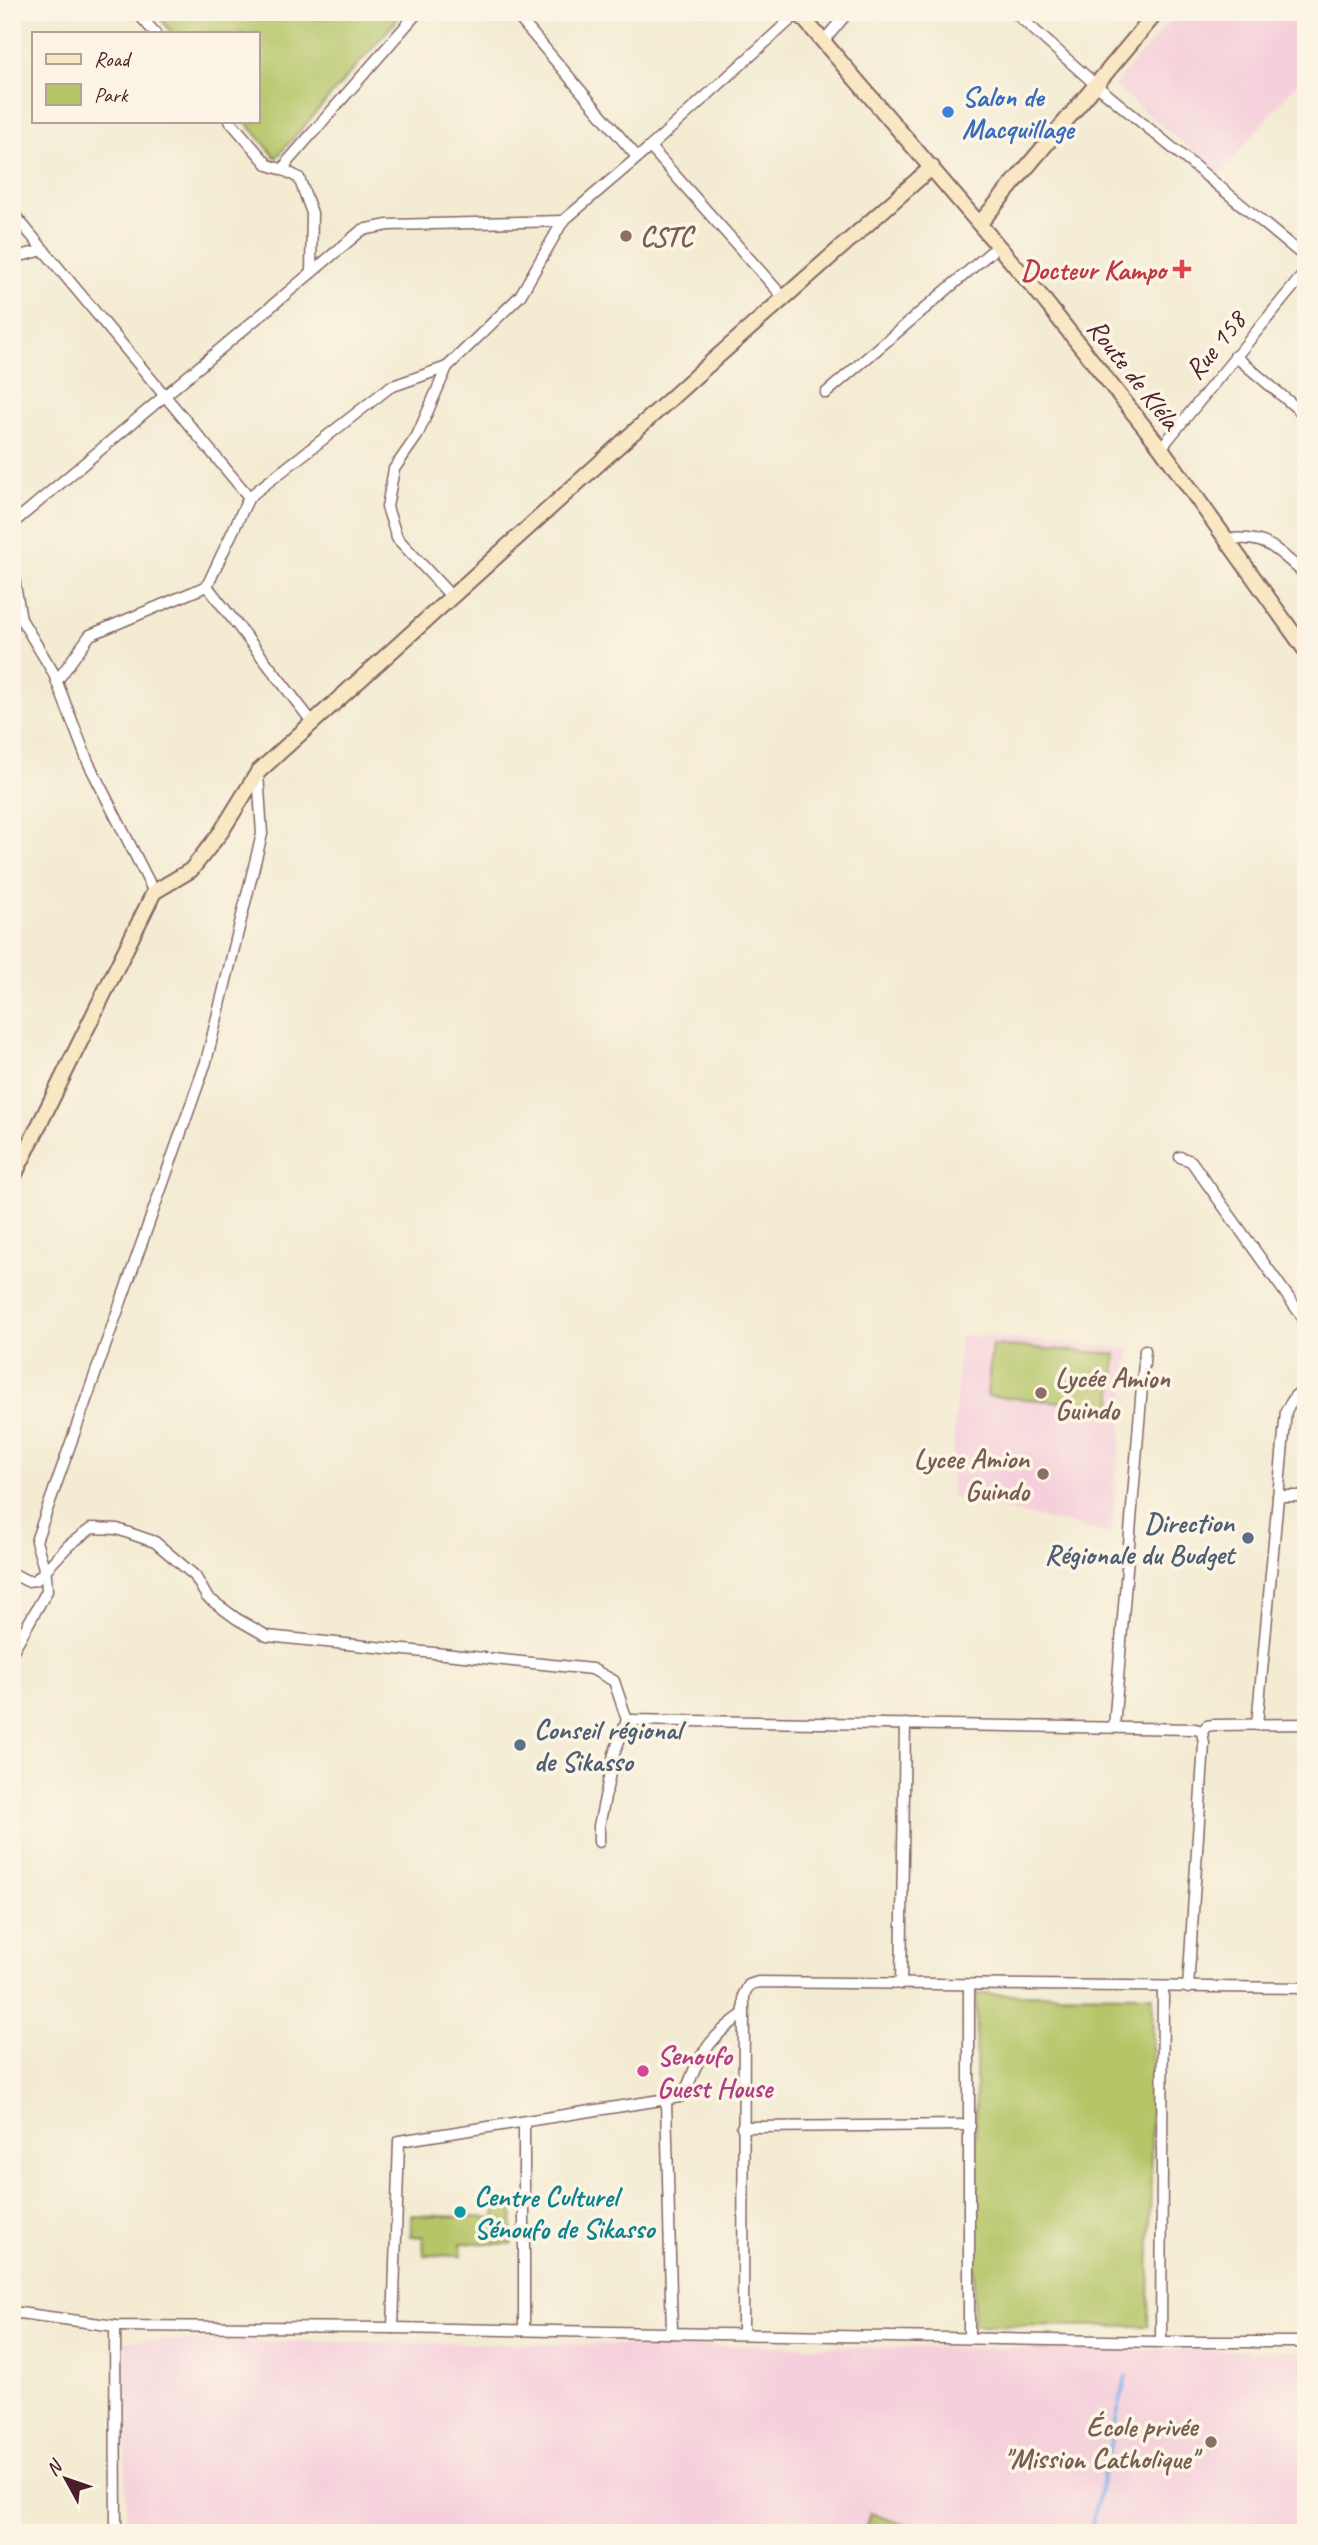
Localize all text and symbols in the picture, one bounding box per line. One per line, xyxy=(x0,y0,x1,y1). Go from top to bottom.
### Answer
legend xyxy=(32,32,259,122)
text: Road xyxy=(94,46,133,72)
place label: Salon de Macquillage xyxy=(962,79,1076,146)
text: Park xyxy=(94,82,129,108)
marker: Salon de Macquillage xyxy=(940,104,956,120)
place label: CSTC xyxy=(640,219,696,254)
marker: CSTC xyxy=(618,228,634,244)
place label: Docteur Kampo xyxy=(1021,252,1169,287)
marker: Docteur Kampo xyxy=(1172,259,1192,279)
street label: Rue 158 xyxy=(1177,302,1255,386)
street label: Route de Kléla xyxy=(1080,311,1189,438)
place label: Lycée Amion Guindo xyxy=(1055,1360,1171,1427)
marker: Lycée Amion Guindo xyxy=(1033,1385,1049,1401)
place label: Lycee Amion Guindo xyxy=(914,1441,1031,1508)
marker: Lycee Amion Guindo xyxy=(1035,1466,1051,1482)
place label: Direction Régionale du Budget xyxy=(1044,1505,1237,1572)
marker: Direction Régionale du Budget xyxy=(1240,1530,1256,1546)
place label: Conseil régional de Sikasso xyxy=(534,1712,687,1779)
marker: Conseil régional de Sikasso xyxy=(512,1737,528,1753)
place label: Senoufo Guest House xyxy=(657,2038,775,2105)
marker: Senoufo Guest House xyxy=(635,2063,651,2079)
place label: Centre Culturel Sénoufo de Sikasso xyxy=(474,2179,656,2246)
marker: Centre Culturel Sénoufo de Sikasso xyxy=(452,2204,468,2220)
place label: École privée "Mission Catholique" xyxy=(1004,2409,1203,2476)
marker: École privée "Mission Catholique" xyxy=(1203,2434,1219,2450)
north arrow xyxy=(32,2444,102,2514)
text: N xyxy=(41,2454,69,2481)

